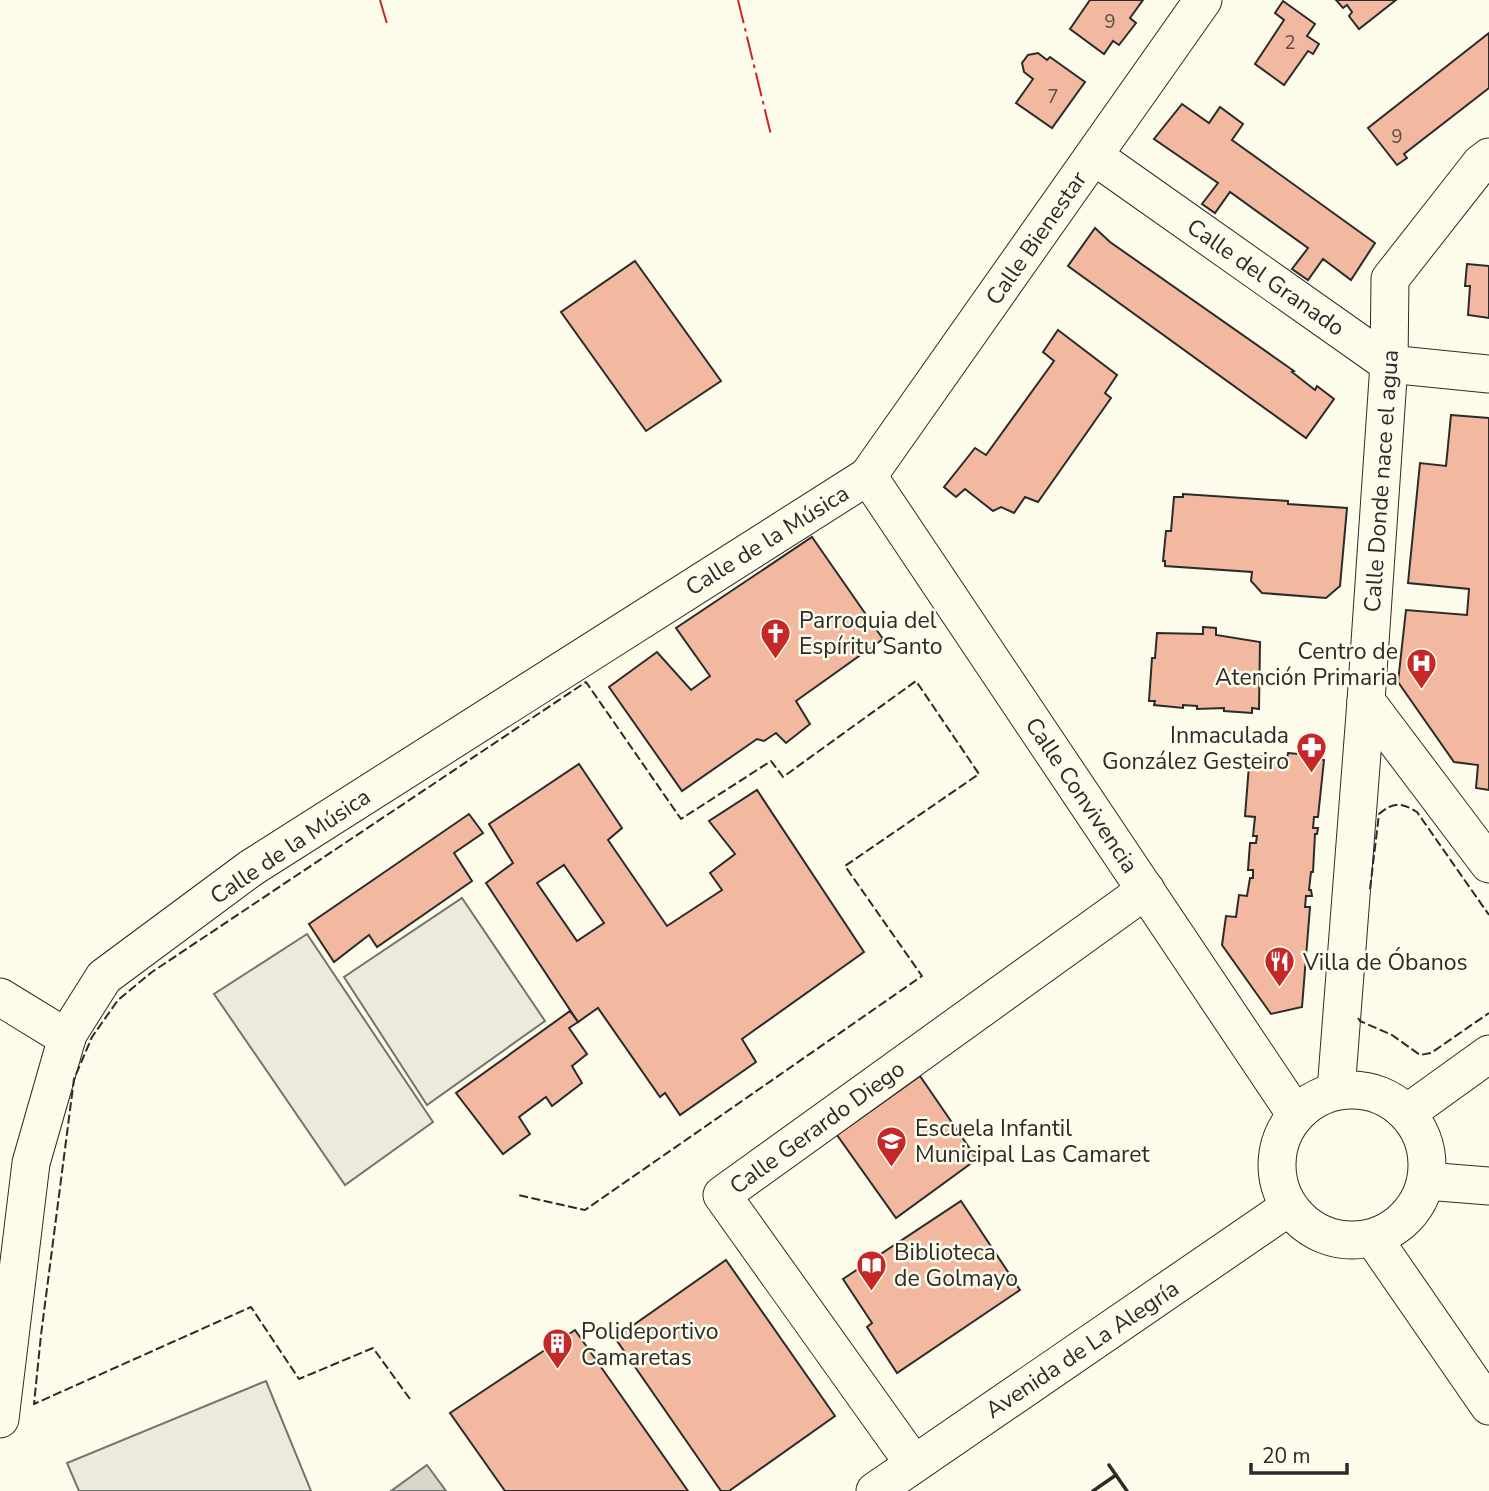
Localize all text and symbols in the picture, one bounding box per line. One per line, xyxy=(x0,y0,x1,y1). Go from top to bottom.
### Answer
house number: 9 xyxy=(1104,9,1116,35)
house number: 2 xyxy=(1284,30,1296,56)
house number: 7 xyxy=(1047,84,1059,110)
house number: 9 xyxy=(1391,124,1403,150)
street label: Calle Bienestar xyxy=(979,165,1095,311)
street label: Calle del Granado xyxy=(1181,211,1351,343)
street label: Calle Donde nace el agua xyxy=(1357,349,1406,613)
street label: Calle de la Música xyxy=(680,478,855,603)
place label: Parroquia del Espíritu Santo xyxy=(799,605,943,662)
church icon: Parroquia del Espíritu Santo xyxy=(759,616,793,660)
place label: Centro de Atención Primaria xyxy=(1215,636,1398,693)
hospital icon: Centro de Atención Primaria xyxy=(1404,647,1438,691)
street label: Calle Convivencia xyxy=(1018,711,1145,879)
place label: Inmaculada González Gesteiro xyxy=(1102,720,1289,777)
pharmacy icon: Inmaculada González Gesteiro xyxy=(1295,731,1329,775)
street label: Calle de la Música xyxy=(204,781,377,912)
restaurant icon: Villa de Óbanos xyxy=(1263,945,1297,989)
place label: Villa de Óbanos xyxy=(1302,947,1468,978)
street label: Calle Gerardo Diego xyxy=(724,1053,911,1201)
place label: Escuela Infantil Municipal Las Camaret xyxy=(915,1113,1150,1170)
school or university icon: Escuela Infantil Municipal Las Camaret xyxy=(875,1124,909,1168)
place label: Biblioteca de Golmayo xyxy=(894,1237,1018,1294)
library icon: Biblioteca de Golmayo xyxy=(854,1248,888,1292)
street label: Avenida de La Alegría xyxy=(979,1273,1185,1426)
place label: Polideportivo Camaretas xyxy=(581,1316,719,1373)
building icon: Polideportivo Camaretas xyxy=(541,1327,575,1371)
scale bar xyxy=(1251,1432,1347,1476)
text: 20 m xyxy=(1262,1442,1311,1470)

